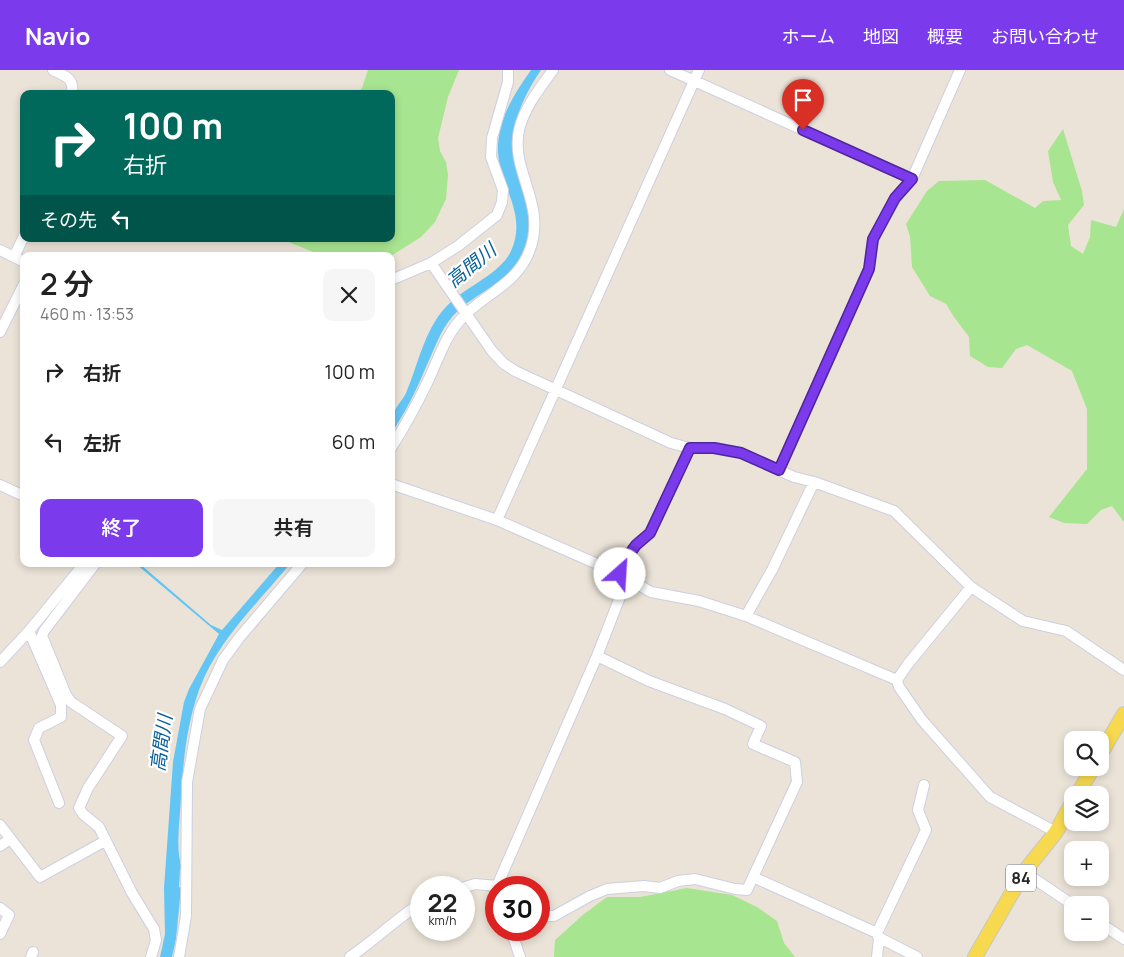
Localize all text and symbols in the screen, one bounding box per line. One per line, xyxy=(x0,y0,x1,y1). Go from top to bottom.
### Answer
text: Navio xyxy=(25,19,90,52)
text: ホーム xyxy=(782,24,835,48)
text: 地図 xyxy=(863,24,899,48)
text: 概要 xyxy=(927,24,963,48)
text: お問い合わせ xyxy=(991,24,1099,48)
pin xyxy=(782,79,824,130)
icon: arrive xyxy=(789,86,817,114)
text: 100 m xyxy=(123,102,223,150)
icon: right xyxy=(40,110,105,175)
text: 右折 xyxy=(123,150,167,180)
icon: left xyxy=(107,205,135,233)
text: その先 xyxy=(40,207,97,233)
water label: 高間川 xyxy=(441,236,503,293)
text: 2 分 xyxy=(40,263,94,304)
button: close xyxy=(323,269,375,321)
text: 460 m · 13:53 xyxy=(40,303,134,325)
icon: right xyxy=(40,358,68,386)
text: 100 m xyxy=(324,359,375,385)
text: 右折 xyxy=(83,360,121,386)
icon: left xyxy=(40,428,68,456)
text: 60 m xyxy=(332,429,375,455)
text: 左折 xyxy=(83,430,121,456)
button: 終了 xyxy=(40,499,203,557)
button: 共有 xyxy=(213,499,375,557)
position arrow xyxy=(593,547,645,599)
water label: 高間川 xyxy=(144,711,178,773)
map controls xyxy=(1064,731,1109,941)
button: search xyxy=(1064,731,1109,776)
button: layers xyxy=(1064,786,1109,831)
button: + xyxy=(1064,841,1109,886)
road number: 84 xyxy=(1006,864,1036,891)
speed limit sign: 30 xyxy=(485,876,550,941)
text: 22 xyxy=(428,885,457,920)
button: − xyxy=(1064,896,1109,941)
text: km/h xyxy=(429,912,456,929)

